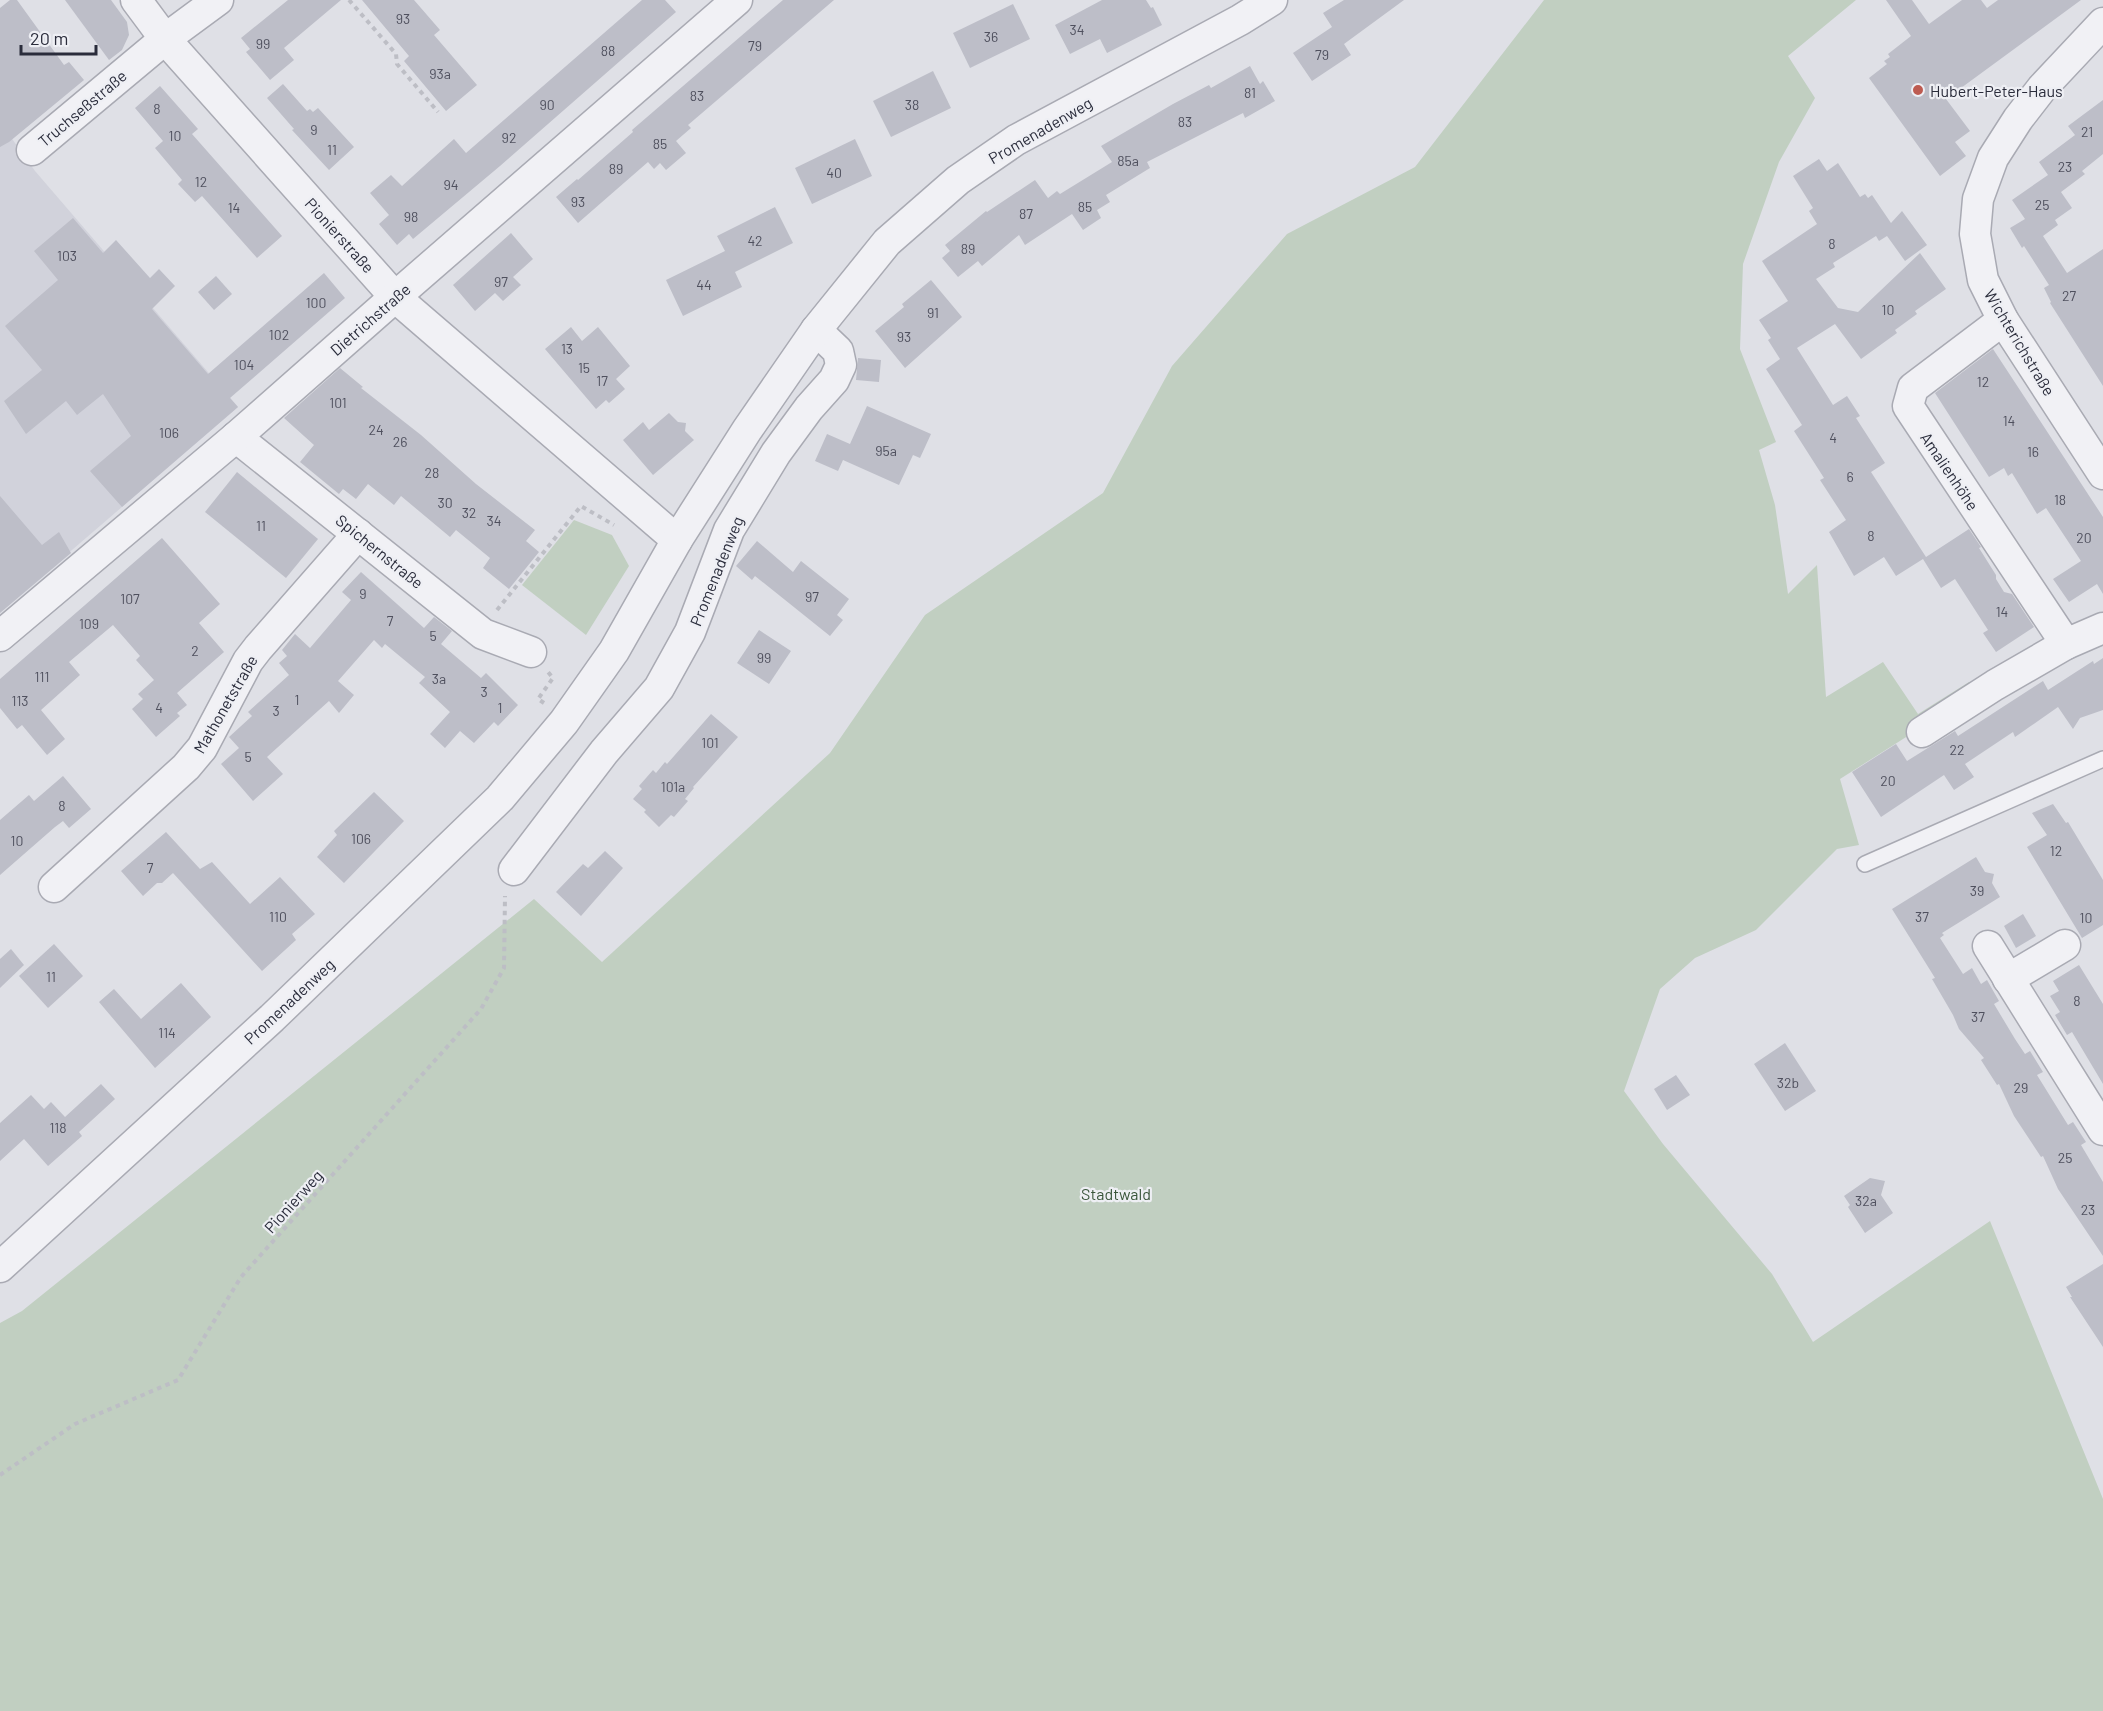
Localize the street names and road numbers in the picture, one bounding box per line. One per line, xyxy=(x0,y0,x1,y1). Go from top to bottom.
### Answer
street label: Truchseßstraße xyxy=(34,66,130,150)
street label: Promenadenweg xyxy=(985,93,1095,167)
street label: Pionierstraße xyxy=(301,194,379,276)
street label: Dietrichstraße xyxy=(326,279,414,359)
street label: Wichterichstraße xyxy=(1981,285,2059,399)
street label: Amalienhöhe xyxy=(1917,428,1983,514)
street label: Spichernstraße xyxy=(332,510,428,592)
street label: Promenadenweg xyxy=(685,513,747,629)
street label: Mathonetstraße xyxy=(189,651,261,757)
street label: Promenadenweg xyxy=(240,954,338,1048)
street label: Pionierweg xyxy=(260,1166,326,1236)

